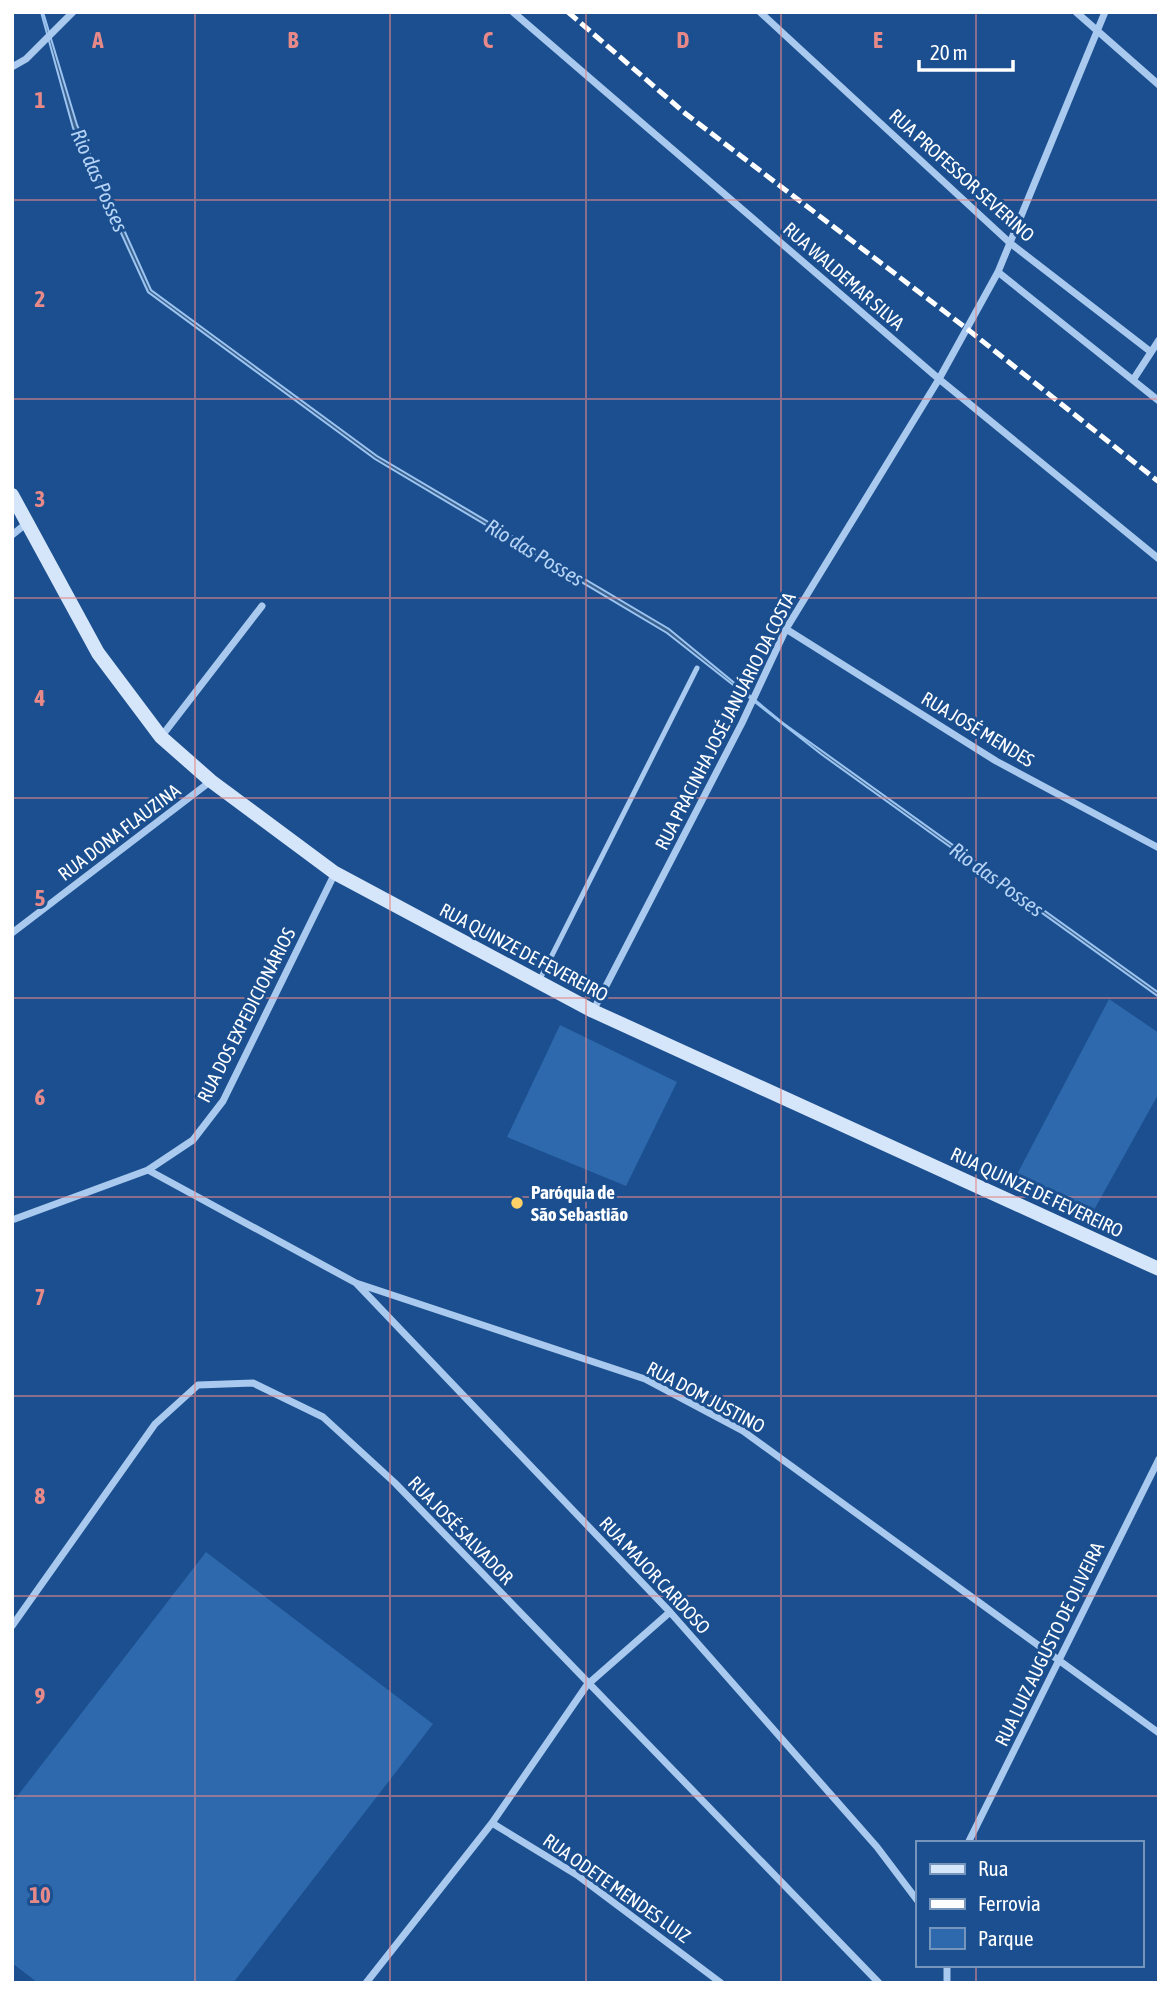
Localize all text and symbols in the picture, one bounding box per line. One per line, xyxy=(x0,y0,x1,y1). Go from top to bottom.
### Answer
text: A xyxy=(91,27,104,53)
text: B xyxy=(288,27,299,53)
text: C xyxy=(483,27,494,53)
text: D xyxy=(677,27,690,53)
text: E xyxy=(873,27,883,53)
scale bar xyxy=(919,28,1014,72)
text: 20 m xyxy=(930,40,968,64)
text: 1 xyxy=(35,87,46,113)
street label: RUA PROFESSOR SEVERINO xyxy=(885,104,1039,246)
water label: Rio das Posses xyxy=(67,125,133,235)
street label: RUA WALDEMAR SILVA xyxy=(779,218,909,335)
text: 2 xyxy=(35,286,45,312)
text: 3 xyxy=(35,486,45,512)
water label: Rio das Posses xyxy=(482,513,588,591)
street label: RUA PRACINHA JOSÉ JANUÁRIO DA COSTA xyxy=(650,588,800,853)
text: 4 xyxy=(34,685,46,711)
street label: RUA JOSÉ MENDES xyxy=(918,687,1038,771)
street label: RUA DONA FLAUZINA xyxy=(54,779,185,885)
water label: Rio das Posses xyxy=(946,837,1048,921)
text: 5 xyxy=(35,885,46,911)
street label: RUA QUINZE DE FEVEREIRO xyxy=(436,898,612,1006)
street label: RUA DOS EXPEDICIONÁRIOS xyxy=(192,924,300,1106)
text: 6 xyxy=(35,1084,46,1110)
street label: RUA QUINZE DE FEVEREIRO xyxy=(947,1142,1127,1242)
place label: Paróquia de São Sebastião xyxy=(531,1181,628,1225)
marker: Paróquia de São Sebastião xyxy=(509,1195,525,1211)
text: 7 xyxy=(35,1284,45,1310)
street label: RUA DOM JUSTINO xyxy=(643,1357,769,1437)
street label: RUA JOSÉ SALVADOR xyxy=(404,1471,518,1589)
text: 8 xyxy=(35,1483,46,1509)
street label: RUA MAJOR CARDOSO xyxy=(595,1512,715,1638)
street label: RUA LUIZ AUGUSTO DE OLIVEIRA xyxy=(990,1538,1108,1750)
text: 9 xyxy=(35,1683,46,1709)
street label: RUA ODETE MENDES LUIZ xyxy=(539,1829,695,1947)
legend xyxy=(916,1841,1143,1967)
text: Rua xyxy=(978,1856,1008,1880)
text: 10 xyxy=(29,1882,51,1908)
text: Ferrovia xyxy=(978,1891,1041,1915)
text: Parque xyxy=(978,1926,1033,1950)

